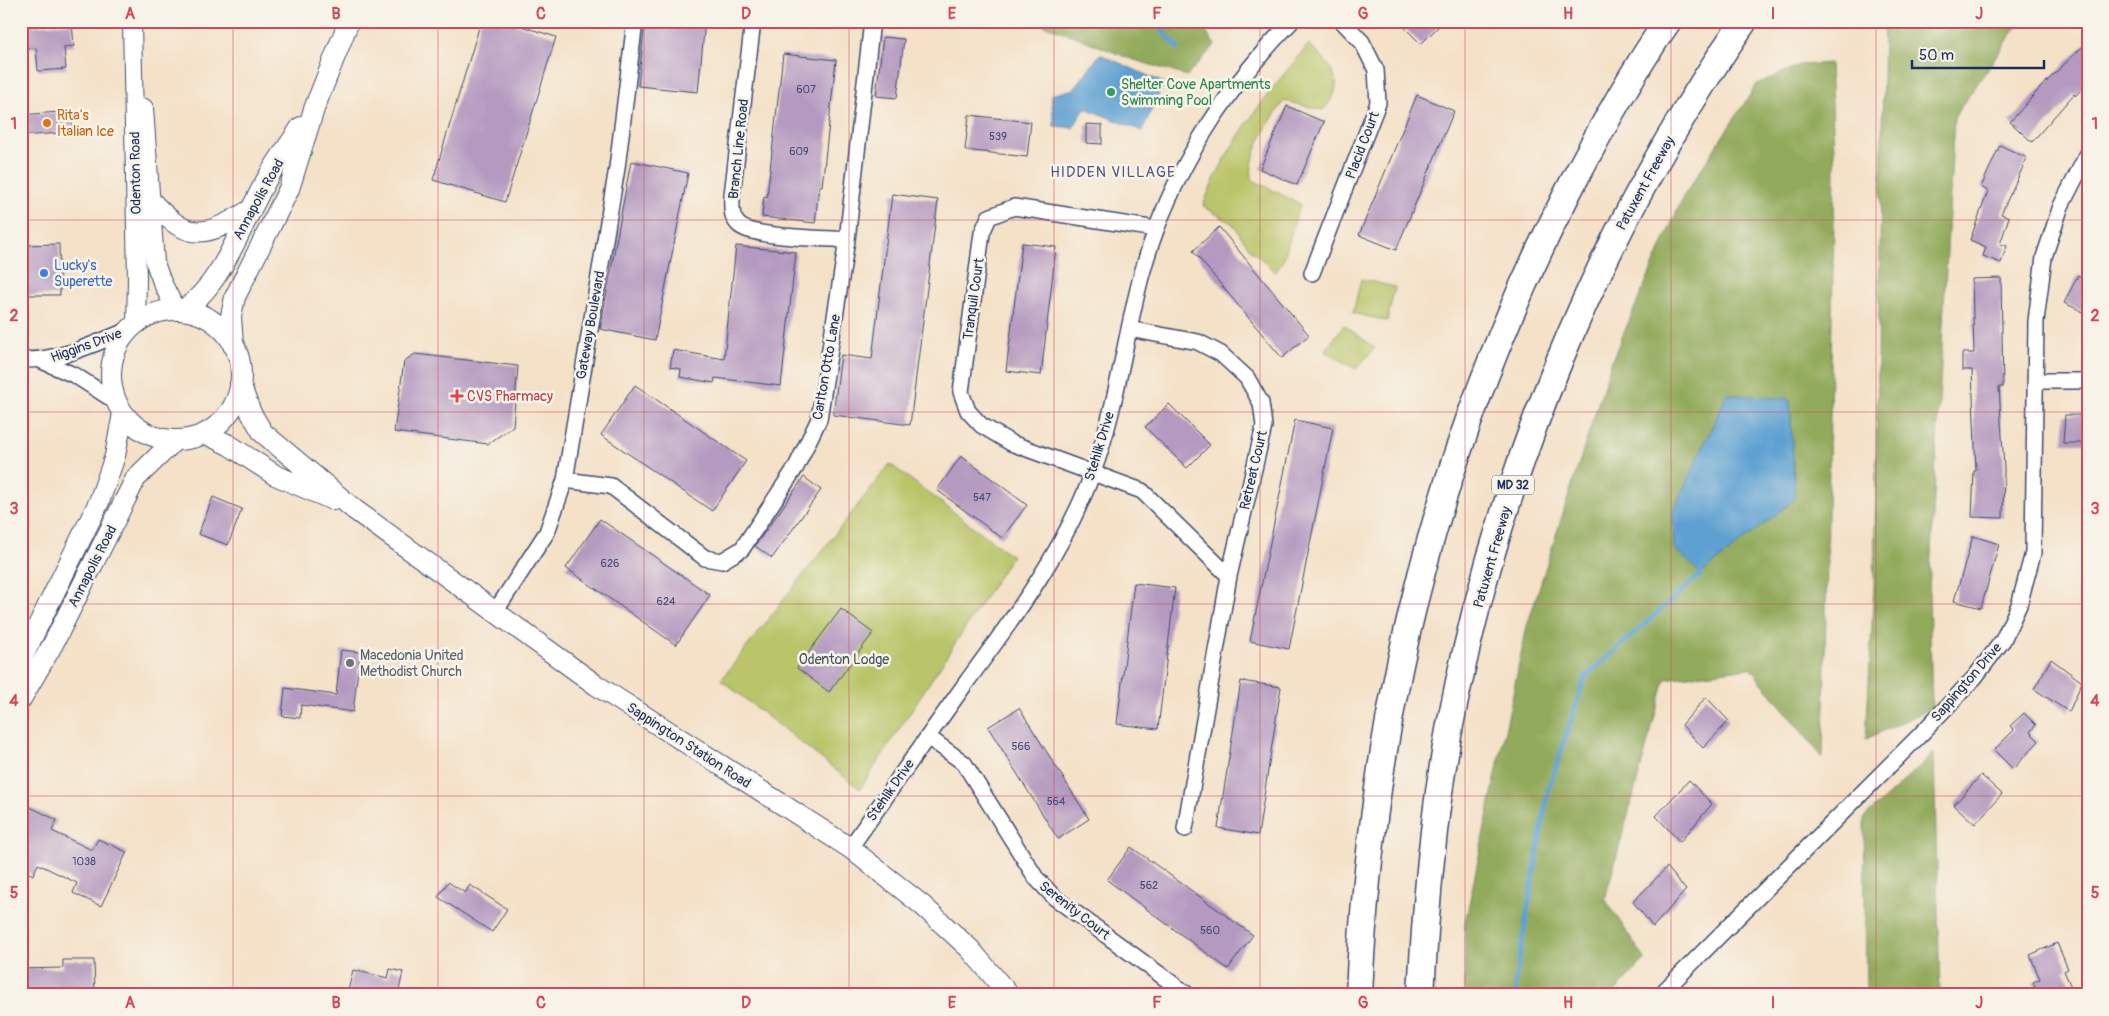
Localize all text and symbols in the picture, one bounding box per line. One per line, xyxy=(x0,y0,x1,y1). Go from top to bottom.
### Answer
text: A xyxy=(125,4,136,24)
text: B xyxy=(331,4,341,24)
text: C xyxy=(536,4,546,24)
text: D xyxy=(741,4,751,24)
text: E xyxy=(948,4,957,24)
text: F xyxy=(1152,4,1162,24)
text: G xyxy=(1358,4,1369,24)
text: H xyxy=(1563,4,1573,24)
text: I xyxy=(1771,4,1775,24)
text: J xyxy=(1975,4,1983,24)
scale bar xyxy=(1912,38,2044,70)
text: 50 m xyxy=(1919,46,1954,65)
place label: Shelter Cove Apartments Swimming Pool xyxy=(1121,76,1271,109)
house number: 607 xyxy=(796,83,816,96)
marker: Shelter Cove Apartments Swimming Pool xyxy=(1105,86,1117,98)
street label: Branch Line Road xyxy=(725,98,752,200)
place label: Rita's Italian Ice xyxy=(57,107,114,140)
street label: Placid Court xyxy=(1342,109,1383,181)
text: 1 xyxy=(11,114,17,134)
text: 1 xyxy=(2092,114,2098,134)
marker: Rita's Italian Ice xyxy=(41,117,53,129)
house number: 539 xyxy=(989,130,1007,143)
street label: Odenton Road xyxy=(126,131,145,215)
street label: Patuxent Freeway xyxy=(1613,133,1678,233)
house number: 609 xyxy=(789,145,809,158)
street label: Annapolis Road xyxy=(229,156,288,243)
district label: HIDDEN VILLAGE xyxy=(1050,163,1176,182)
place label: Lucky's Superette xyxy=(54,257,113,290)
street label: Tranquil Court xyxy=(959,257,988,341)
marker: Lucky's Superette xyxy=(38,267,50,279)
street label: Gateway Boulevard xyxy=(573,269,608,381)
text: 2 xyxy=(10,306,19,326)
text: 2 xyxy=(2091,306,2100,326)
street label: Carlton Otto Lane xyxy=(809,313,844,421)
street label: Higgins Drive xyxy=(48,325,124,366)
place label: CVS Pharmacy xyxy=(467,388,553,405)
marker: CVS Pharmacy xyxy=(451,390,463,402)
street label: Stehlik Drive xyxy=(1081,409,1118,483)
street label: Retreat Court xyxy=(1236,428,1271,511)
road number: MD 32 xyxy=(1492,476,1534,494)
house number: 547 xyxy=(973,491,991,504)
text: 3 xyxy=(10,499,19,519)
text: 3 xyxy=(2091,499,2100,519)
street label: Patuxent Freeway xyxy=(1470,504,1515,610)
street label: Annapolis Road xyxy=(65,522,120,610)
house number: 626 xyxy=(601,557,619,570)
house number: 624 xyxy=(657,595,676,608)
street label: Sappington Drive xyxy=(1927,639,2005,725)
place label: Macedonia United Methodist Church xyxy=(360,647,464,680)
park label: Odenton Lodge xyxy=(799,651,889,668)
marker: Macedonia United Methodist Church xyxy=(344,657,356,669)
text: 4 xyxy=(9,691,19,711)
text: 4 xyxy=(2090,691,2100,711)
street label: Sappington Station Road xyxy=(623,699,754,792)
house number: 566 xyxy=(1012,740,1030,753)
street label: Stehlik Drive xyxy=(863,756,918,825)
house number: 564 xyxy=(1047,795,1066,808)
house number: 1038 xyxy=(72,855,96,868)
street label: Serenity Court xyxy=(1036,877,1114,944)
house number: 562 xyxy=(1140,879,1158,892)
text: 5 xyxy=(10,883,19,903)
text: 5 xyxy=(2091,883,2100,903)
house number: 560 xyxy=(1200,924,1220,937)
text: A xyxy=(125,993,136,1013)
text: B xyxy=(331,993,341,1013)
text: C xyxy=(536,993,546,1013)
text: D xyxy=(741,993,751,1013)
text: E xyxy=(948,993,957,1013)
text: F xyxy=(1152,993,1162,1013)
text: G xyxy=(1358,993,1369,1013)
text: H xyxy=(1563,993,1573,1013)
text: I xyxy=(1771,993,1775,1013)
text: J xyxy=(1975,993,1983,1013)

